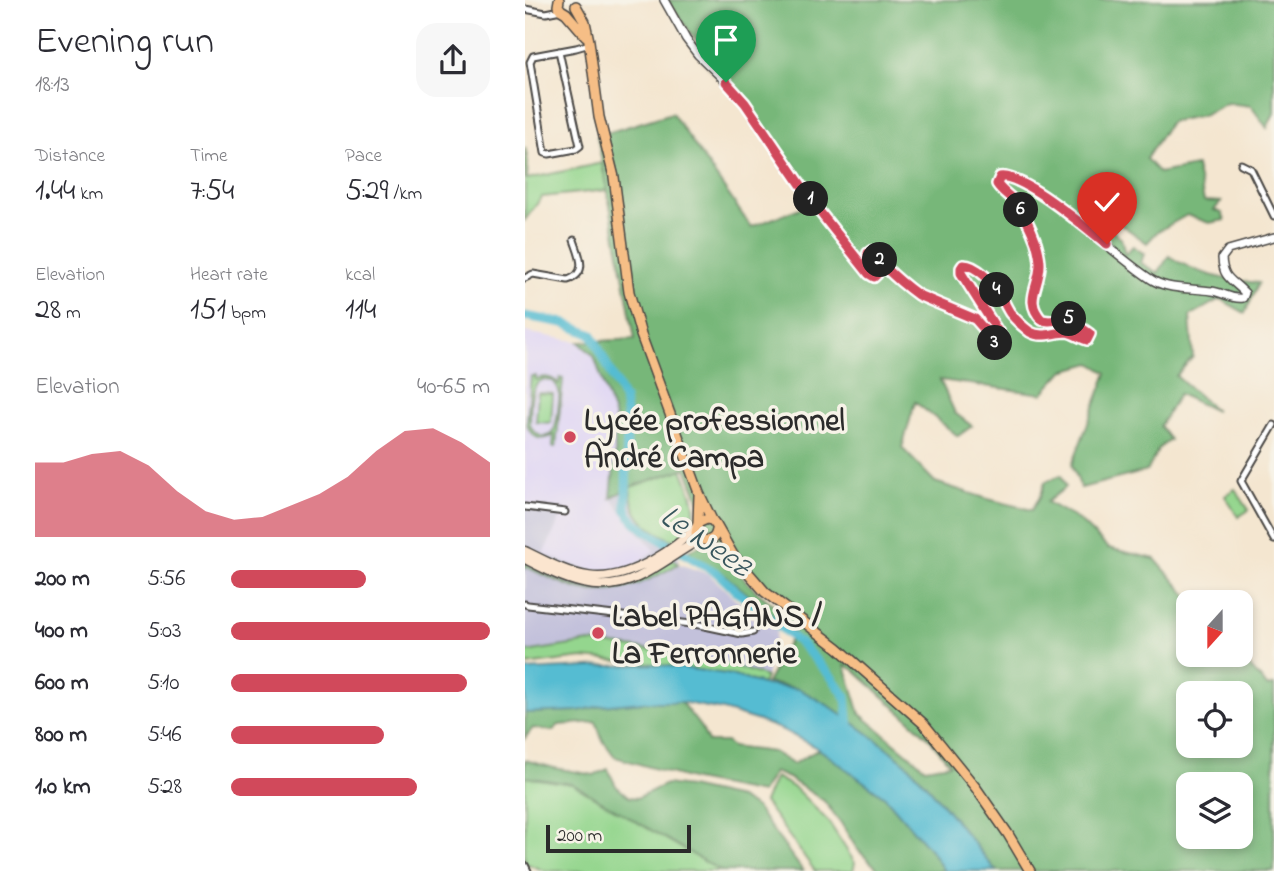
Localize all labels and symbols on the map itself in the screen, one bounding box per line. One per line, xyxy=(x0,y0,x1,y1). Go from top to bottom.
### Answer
pin xyxy=(696,10,756,82)
pin xyxy=(1077,172,1137,244)
pin: 1 xyxy=(793,182,829,216)
pin: 6 xyxy=(1003,192,1039,228)
pin: 2 xyxy=(863,243,897,278)
pin: 4 xyxy=(979,272,1015,308)
pin: 5 xyxy=(1051,302,1087,336)
pin: 3 xyxy=(977,326,1013,360)
place label: Lycée professionnel André Campa xyxy=(584,399,845,483)
marker: Lycée professionnel André Campa xyxy=(562,429,578,445)
water label: Le Neez xyxy=(650,494,762,592)
north arrow xyxy=(1176,590,1253,667)
place label: Label PAGANS / La Ferronnerie xyxy=(612,595,822,679)
marker: Label PAGANS / La Ferronnerie xyxy=(590,625,606,641)
scale bar xyxy=(546,822,691,854)

